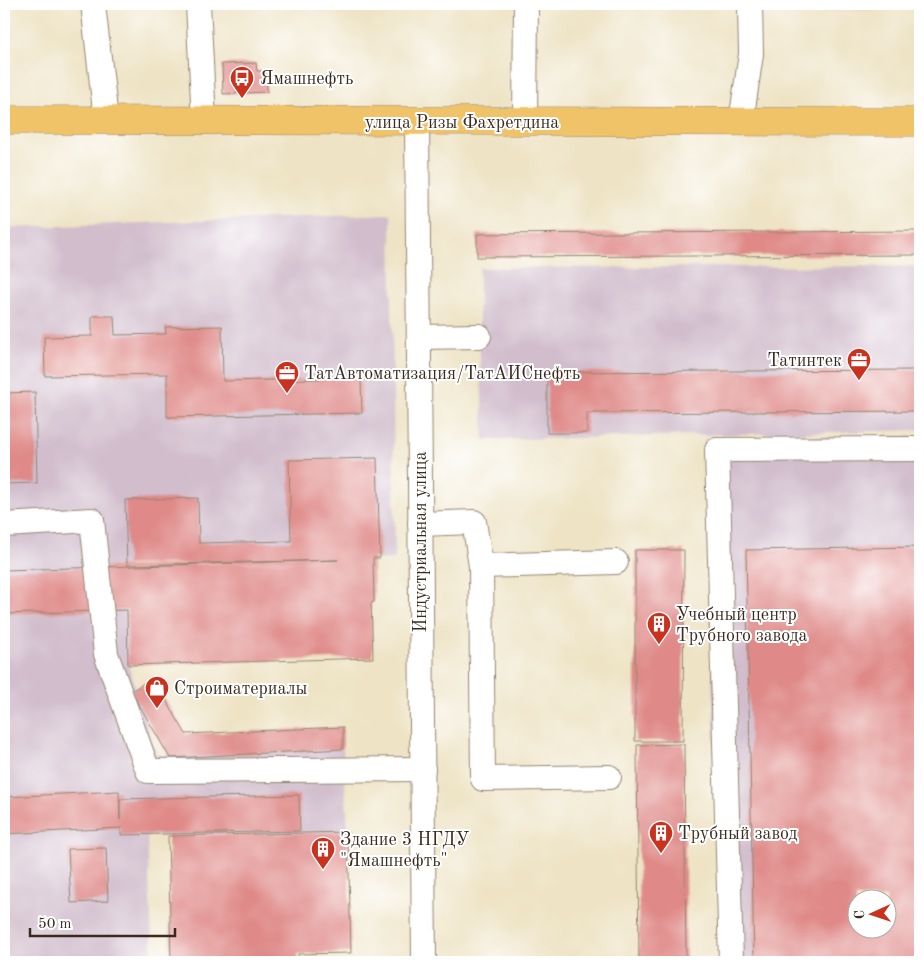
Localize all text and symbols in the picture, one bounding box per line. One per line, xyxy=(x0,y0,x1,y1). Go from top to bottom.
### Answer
bus stop icon: Ямашнефть xyxy=(229,65,255,99)
place label: Ямашнефть xyxy=(260,70,353,89)
street label: улица Ризы Фахретдина xyxy=(365,114,559,132)
office icon: Татинтек xyxy=(846,347,872,381)
place label: Татинтек xyxy=(767,352,842,370)
office icon: ТатАвтоматизация/ТатАИСнефть xyxy=(274,360,300,394)
place label: ТатАвтоматизация/ТатАИСнефть xyxy=(304,365,580,384)
street label: Индустриальная улица xyxy=(412,451,430,633)
place label: Учебный центр Трубного завода xyxy=(676,606,807,645)
building icon: Учебный центр Трубного завода xyxy=(646,611,672,645)
shop icon: Строиматериалы xyxy=(144,675,170,709)
place label: Строиматериалы xyxy=(174,680,307,698)
building icon: Трубный завод xyxy=(648,820,674,854)
place label: Трубный завод xyxy=(678,825,797,843)
place label: Здание 3 НГДУ "Ямашнефть" xyxy=(340,831,469,871)
building icon: Здание 3 НГДУ "Ямашнефть" xyxy=(310,836,336,870)
north arrow xyxy=(846,888,896,938)
scale bar xyxy=(30,906,175,938)
text: С xyxy=(853,910,867,920)
text: 50 m xyxy=(38,917,72,932)

